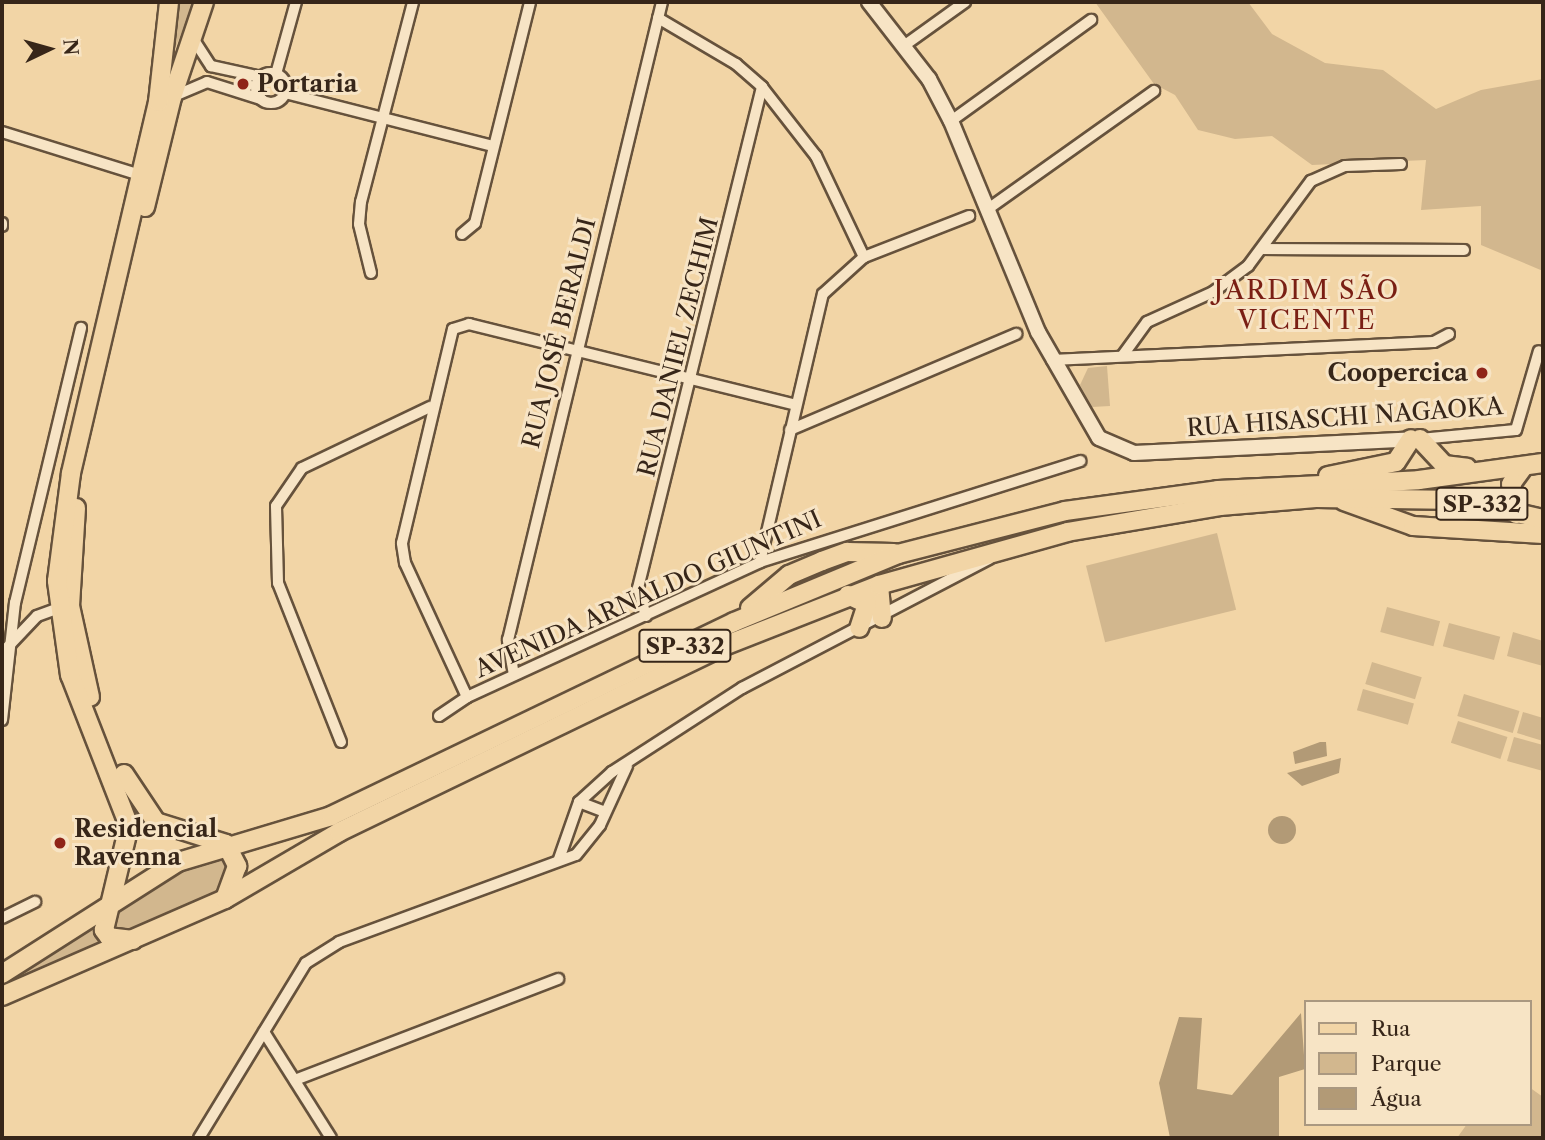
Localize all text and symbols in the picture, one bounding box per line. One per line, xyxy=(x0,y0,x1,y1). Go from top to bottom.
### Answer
north arrow xyxy=(14,14,84,84)
text: N xyxy=(58,38,83,56)
place label: Portaria xyxy=(257,70,358,98)
marker: Portaria xyxy=(235,76,251,92)
street label: RUA DANIEL ZECHIM xyxy=(632,213,724,481)
street label: RUA JOSÉ BERALDI xyxy=(516,214,602,452)
district label: JARDIM SÃO VICENTE xyxy=(1215,275,1399,336)
place label: Coopercica xyxy=(1327,359,1468,387)
marker: Coopercica xyxy=(1474,365,1490,381)
street label: RUA HISASCHI NAGAOKA xyxy=(1185,392,1505,442)
road number: SP-332 xyxy=(1435,484,1529,524)
street label: AVENIDA ARNALDO GIUNTINI xyxy=(469,504,827,684)
road number: SP-332 xyxy=(638,626,732,666)
place label: Residencial Ravenna xyxy=(74,815,217,871)
marker: Residencial Ravenna xyxy=(52,835,68,851)
legend xyxy=(1304,1000,1531,1126)
text: Rua xyxy=(1371,1016,1410,1041)
text: Parque xyxy=(1371,1051,1442,1076)
text: Água xyxy=(1371,1086,1422,1111)

